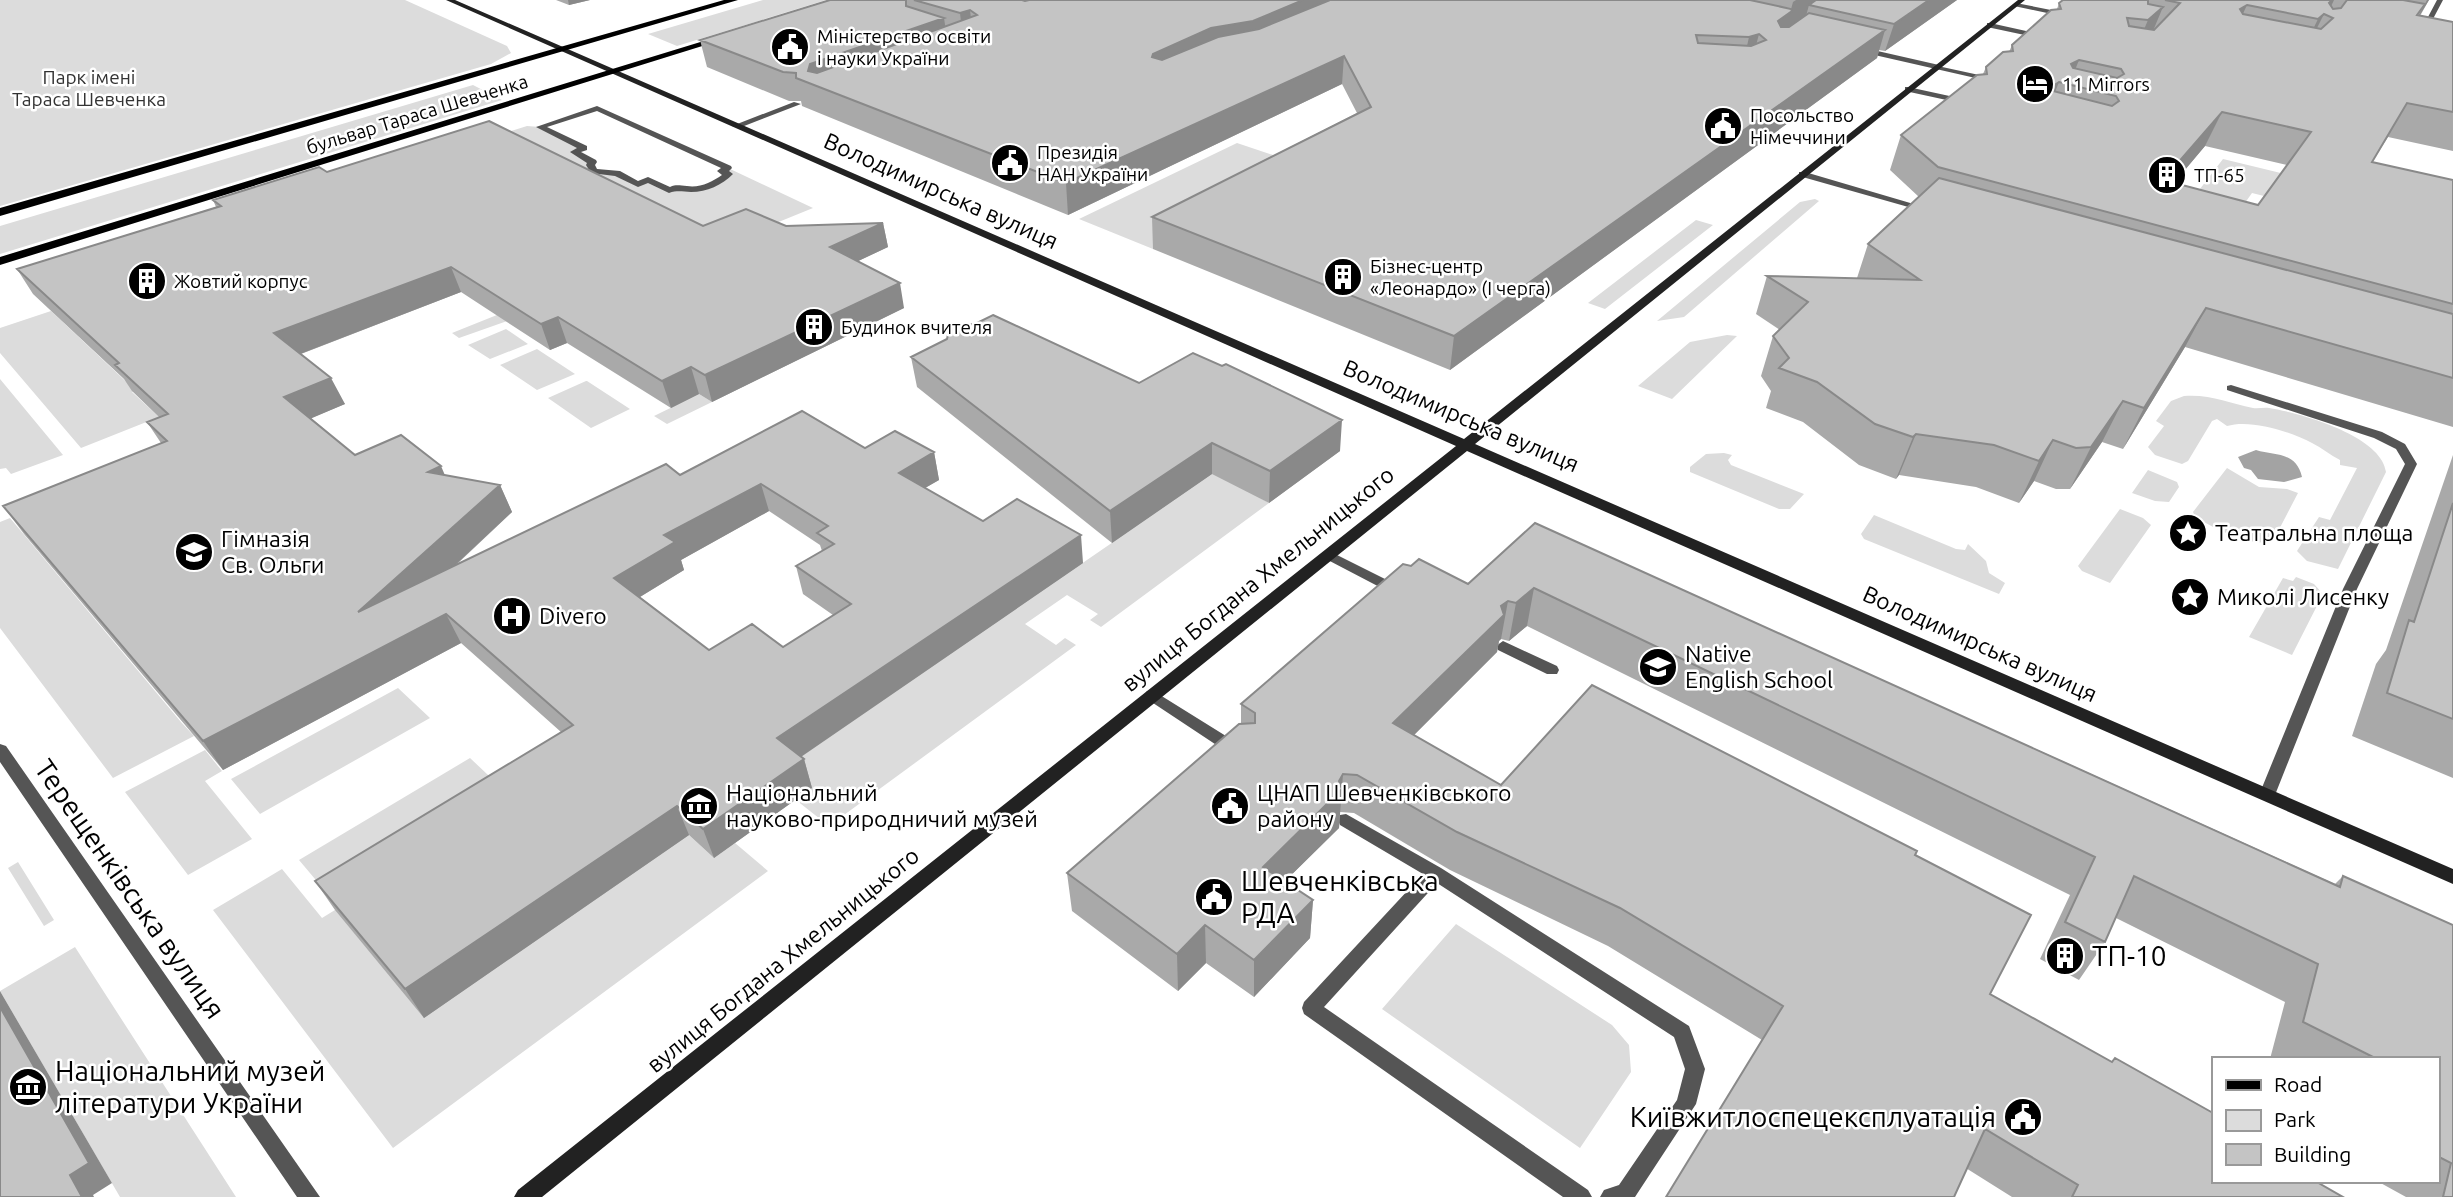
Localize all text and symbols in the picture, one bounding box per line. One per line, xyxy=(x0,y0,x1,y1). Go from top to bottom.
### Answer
place label: Міністерство освіти і науки України xyxy=(817,25,991,69)
public building icon: Міністерство освіти і науки України xyxy=(769,26,811,68)
hotel icon: 11 Mirrors xyxy=(2014,63,2056,105)
park label: Парк імені Тараса Шевченка xyxy=(12,66,166,110)
street label: бульвар Тараса Шевченка xyxy=(304,70,530,158)
place label: 11 Mirrors xyxy=(2062,73,2150,95)
place label: Посольство Німеччини xyxy=(1750,104,1854,148)
public building icon: Посольство Німеччини xyxy=(1702,105,1744,147)
street label: Володимирська вулиця xyxy=(820,128,1062,254)
place label: Президія НАН України xyxy=(1037,141,1148,185)
public building icon: Президія НАН України xyxy=(989,142,1031,184)
building icon: ТП-65 xyxy=(2146,154,2188,196)
place label: ТП-65 xyxy=(2194,164,2245,186)
place label: Бізнес-центр «Леонардо» (I черга) xyxy=(1370,255,1551,299)
building icon: Бізнес-центр «Леонардо» (I черга) xyxy=(1322,256,1364,298)
building icon: Жовтий корпус xyxy=(126,260,168,302)
place label: Жовтий корпус xyxy=(174,270,308,292)
building icon: Будинок вчителя xyxy=(793,306,835,348)
place label: Будинок вчителя xyxy=(841,316,992,338)
street label: Володимирська вулиця xyxy=(1340,354,1583,477)
street label: вулиця Богдана Хмельницького xyxy=(1117,461,1399,696)
place icon: Театральна площа xyxy=(2167,512,2209,554)
place label: Театральна площа xyxy=(2215,520,2413,545)
place label: Гімназія Св. Ольги xyxy=(221,526,324,577)
school or university icon: Гімназія Св. Ольги xyxy=(173,531,215,573)
place icon: Миколі Лисенку xyxy=(2169,576,2211,618)
street label: Володимирська вулиця xyxy=(1859,581,2101,707)
place label: Миколі Лисенку xyxy=(2217,584,2389,609)
hospital icon: Divero xyxy=(491,595,533,637)
place label: Divero xyxy=(539,603,607,628)
place label: Native English School xyxy=(1685,641,1833,692)
school or university icon: Native English School xyxy=(1637,646,1679,688)
street label: Терещенківська вулиця xyxy=(29,753,232,1024)
place label: Національний науково-природничий музей xyxy=(726,780,1038,831)
place label: ЦНАП Шевченківського району xyxy=(1257,780,1512,831)
museum icon: Національний науково-природничий музей xyxy=(678,785,720,827)
public building icon: ЦНАП Шевченківського району xyxy=(1209,785,1251,827)
street label: вулиця Богдана Хмельницького xyxy=(642,842,924,1077)
place label: Шевченківська РДА xyxy=(1241,865,1439,928)
public building icon: Шевченківська РДА xyxy=(1193,876,1235,918)
building icon: ТП-10 xyxy=(2044,935,2086,977)
place label: ТП-10 xyxy=(2092,940,2167,971)
place label: Національний музей літератури України xyxy=(55,1055,325,1118)
legend xyxy=(2212,1057,2439,1183)
museum icon: Національний музей літератури України xyxy=(7,1066,49,1108)
text: Road xyxy=(2274,1072,2322,1096)
public building icon: Київжитлоспецексплуатація xyxy=(2002,1096,2044,1138)
place label: Київжитлоспецексплуатація xyxy=(1630,1101,1996,1132)
text: Park xyxy=(2274,1107,2316,1131)
text: Building xyxy=(2274,1142,2351,1166)

